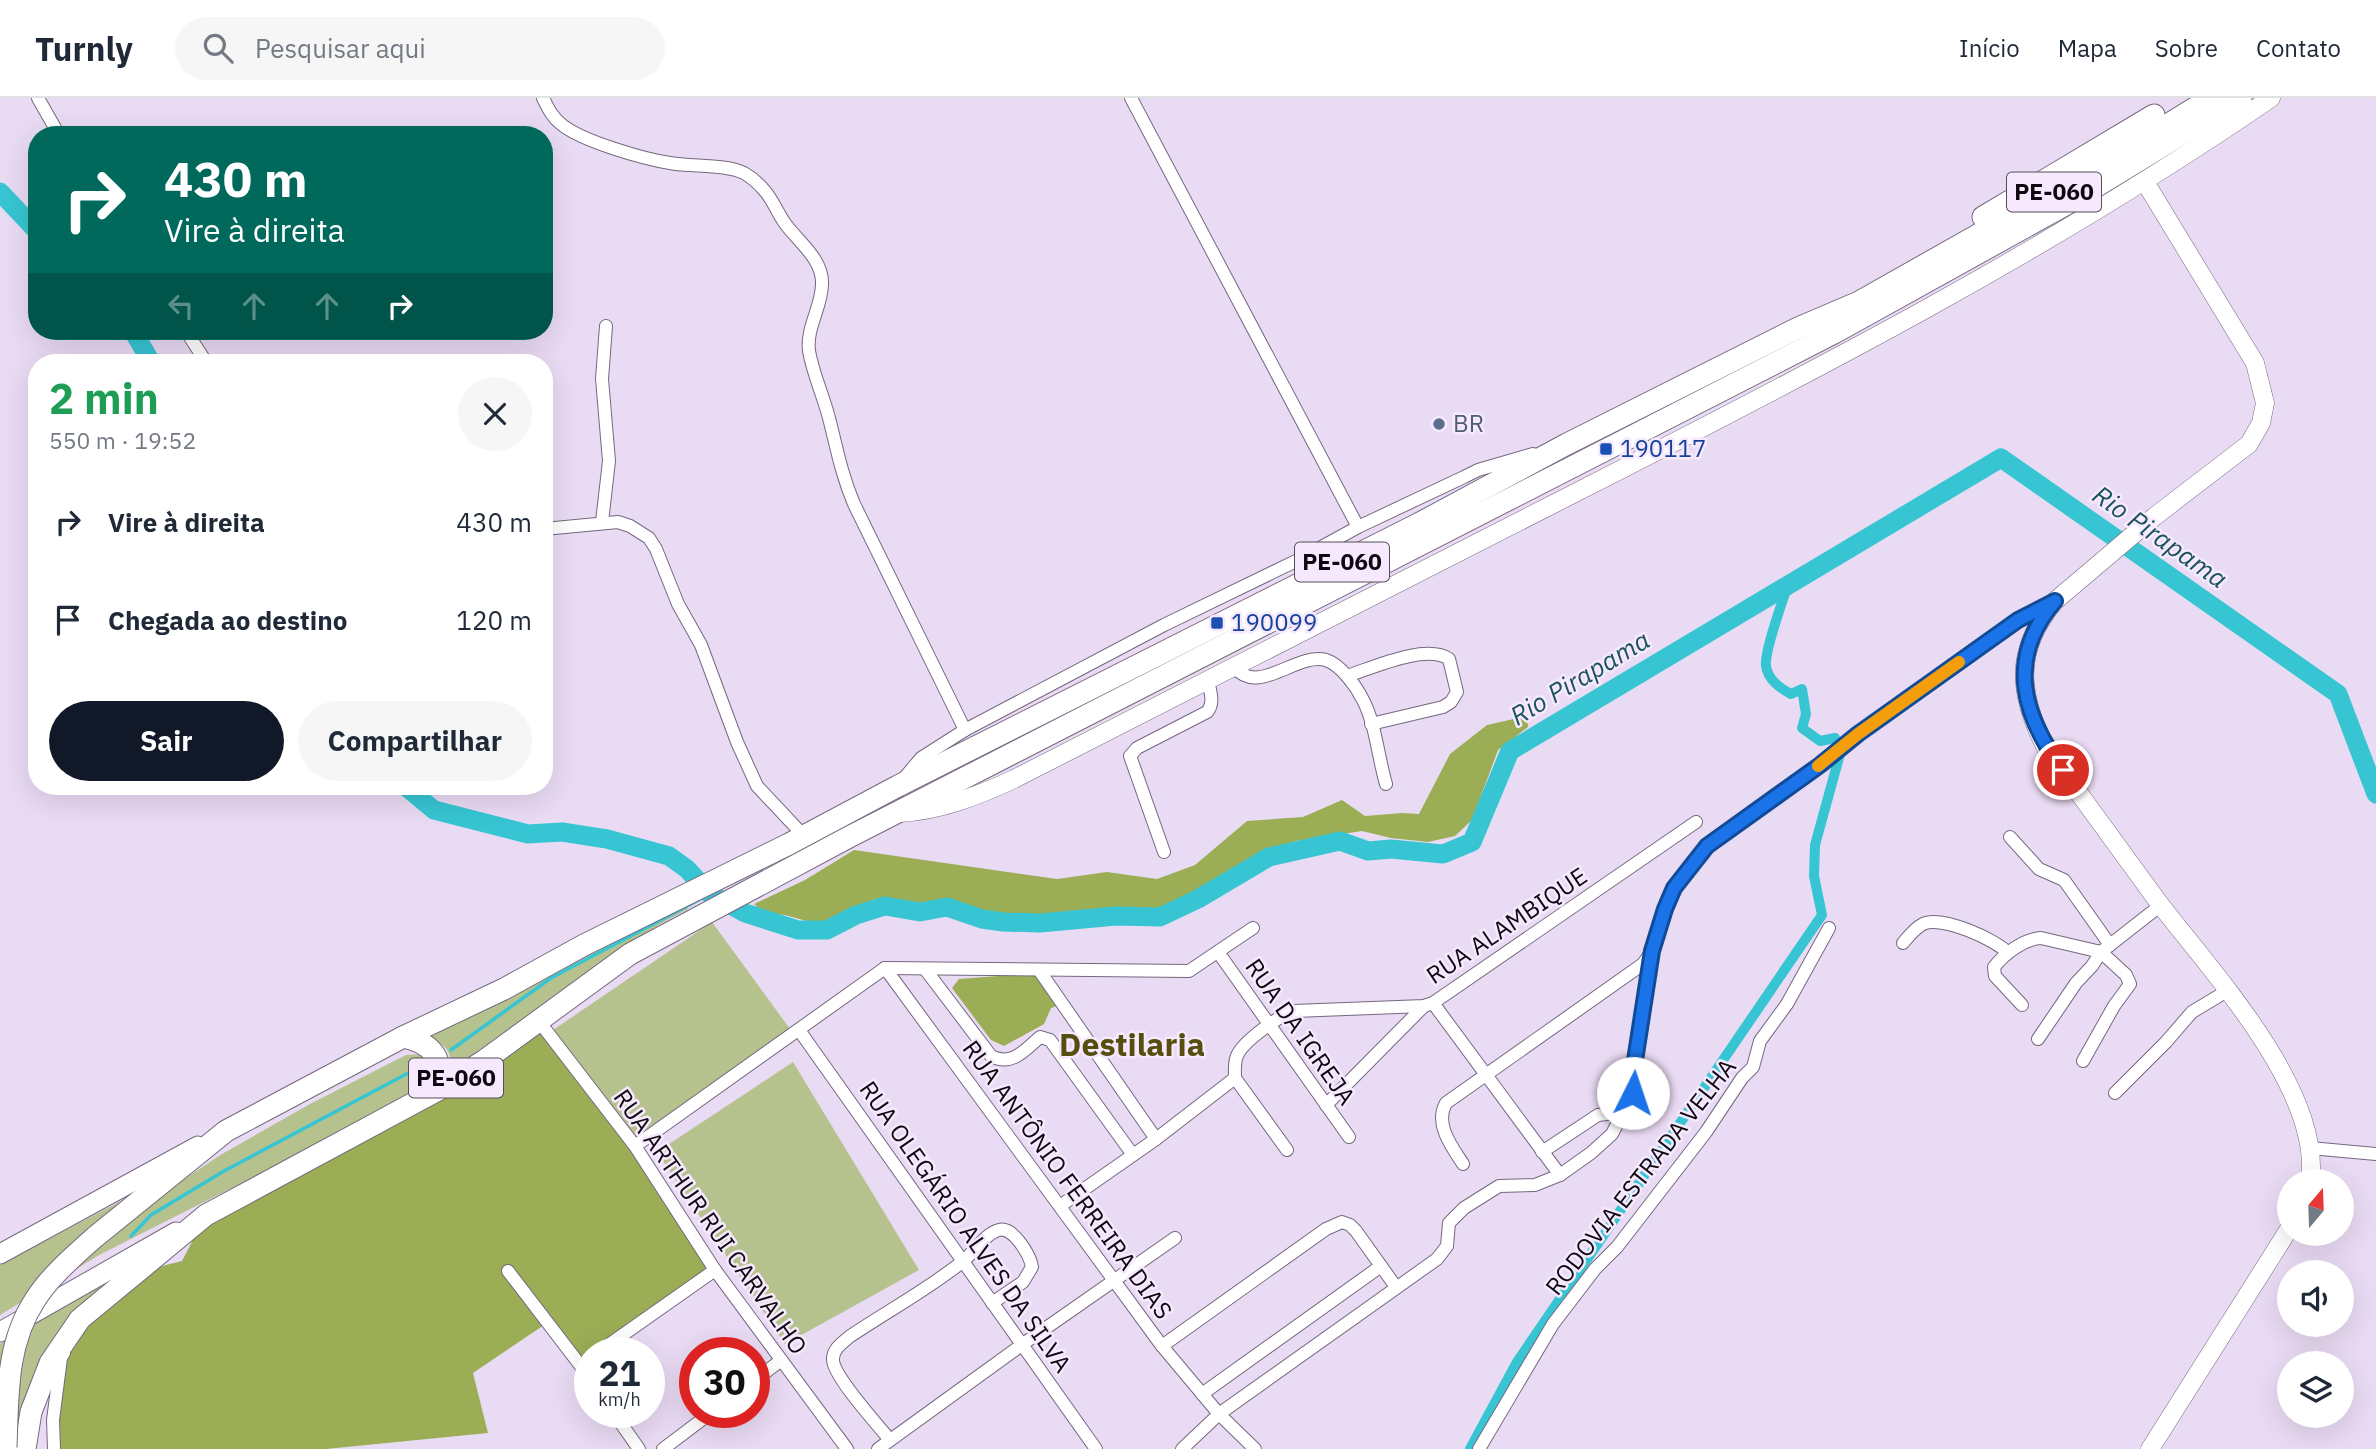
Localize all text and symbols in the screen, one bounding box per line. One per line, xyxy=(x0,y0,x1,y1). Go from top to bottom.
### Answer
search box xyxy=(175,17,665,80)
text: Turnly xyxy=(35,27,133,70)
icon: search xyxy=(199,29,237,67)
text: Pesquisar aqui xyxy=(255,31,426,65)
text: Início xyxy=(1959,32,2020,64)
text: Mapa xyxy=(2058,32,2117,64)
text: Sobre xyxy=(2155,32,2218,64)
text: Contato xyxy=(2256,32,2341,64)
text: 430 m xyxy=(164,147,308,210)
icon: right xyxy=(49,154,140,245)
road number: PE-060 xyxy=(2007,172,2101,212)
text: Vire à direita xyxy=(164,209,345,251)
icon: left xyxy=(162,287,200,325)
icon: ahead xyxy=(235,287,273,325)
icon: ahead xyxy=(308,287,346,325)
icon: right xyxy=(381,287,419,325)
text: 2 min xyxy=(49,371,159,426)
button: close xyxy=(458,377,532,451)
place label: BR xyxy=(1453,407,1484,439)
marker: BR xyxy=(1431,416,1447,432)
text: 550 m · 19:52 xyxy=(49,425,196,455)
place label: 190117 xyxy=(1620,432,1706,464)
marker: 190117 xyxy=(1598,441,1614,457)
water label: Rio Pirapama xyxy=(2086,477,2235,595)
icon: right xyxy=(49,503,87,541)
text: Vire à direita xyxy=(108,505,265,539)
text: 430 m xyxy=(456,505,532,539)
road number: PE-060 xyxy=(1295,543,1389,582)
icon: arrive xyxy=(49,601,87,639)
text: Chegada ao destino xyxy=(108,603,347,637)
text: 120 m xyxy=(456,603,532,637)
place label: 190099 xyxy=(1231,606,1317,638)
marker: 190099 xyxy=(1209,615,1225,631)
water label: Rio Pirapama xyxy=(1503,622,1656,732)
button: Sair xyxy=(49,701,284,781)
button: Compartilhar xyxy=(298,701,532,781)
pin xyxy=(2033,740,2093,800)
icon: arrive xyxy=(2044,751,2082,789)
street label: RUA ALAMBIQUE xyxy=(1420,860,1593,991)
street label: RUA DA IGREJA xyxy=(1238,952,1363,1111)
district label: Destilaria xyxy=(1059,1023,1205,1065)
street label: RUA ANTÔNIO FERREIRA DIAS xyxy=(956,1034,1180,1325)
street label: RODOVIA ESTRADA VELHA xyxy=(1538,1051,1743,1301)
position arrow xyxy=(1596,1056,1670,1130)
road number: PE-060 xyxy=(409,1058,503,1098)
street label: RUA OLEGÁRIO ALVES DA SILVA xyxy=(853,1074,1079,1378)
street label: RUA ARTHUR RUI CARVALHO xyxy=(607,1082,815,1360)
north arrow xyxy=(2277,1169,2354,1246)
map controls xyxy=(2277,1169,2354,1428)
button: sound xyxy=(2277,1260,2354,1337)
speed limit sign: 30 xyxy=(679,1337,770,1428)
text: 21 xyxy=(598,1350,641,1396)
button: layers xyxy=(2277,1351,2354,1428)
text: km/h xyxy=(598,1388,641,1411)

